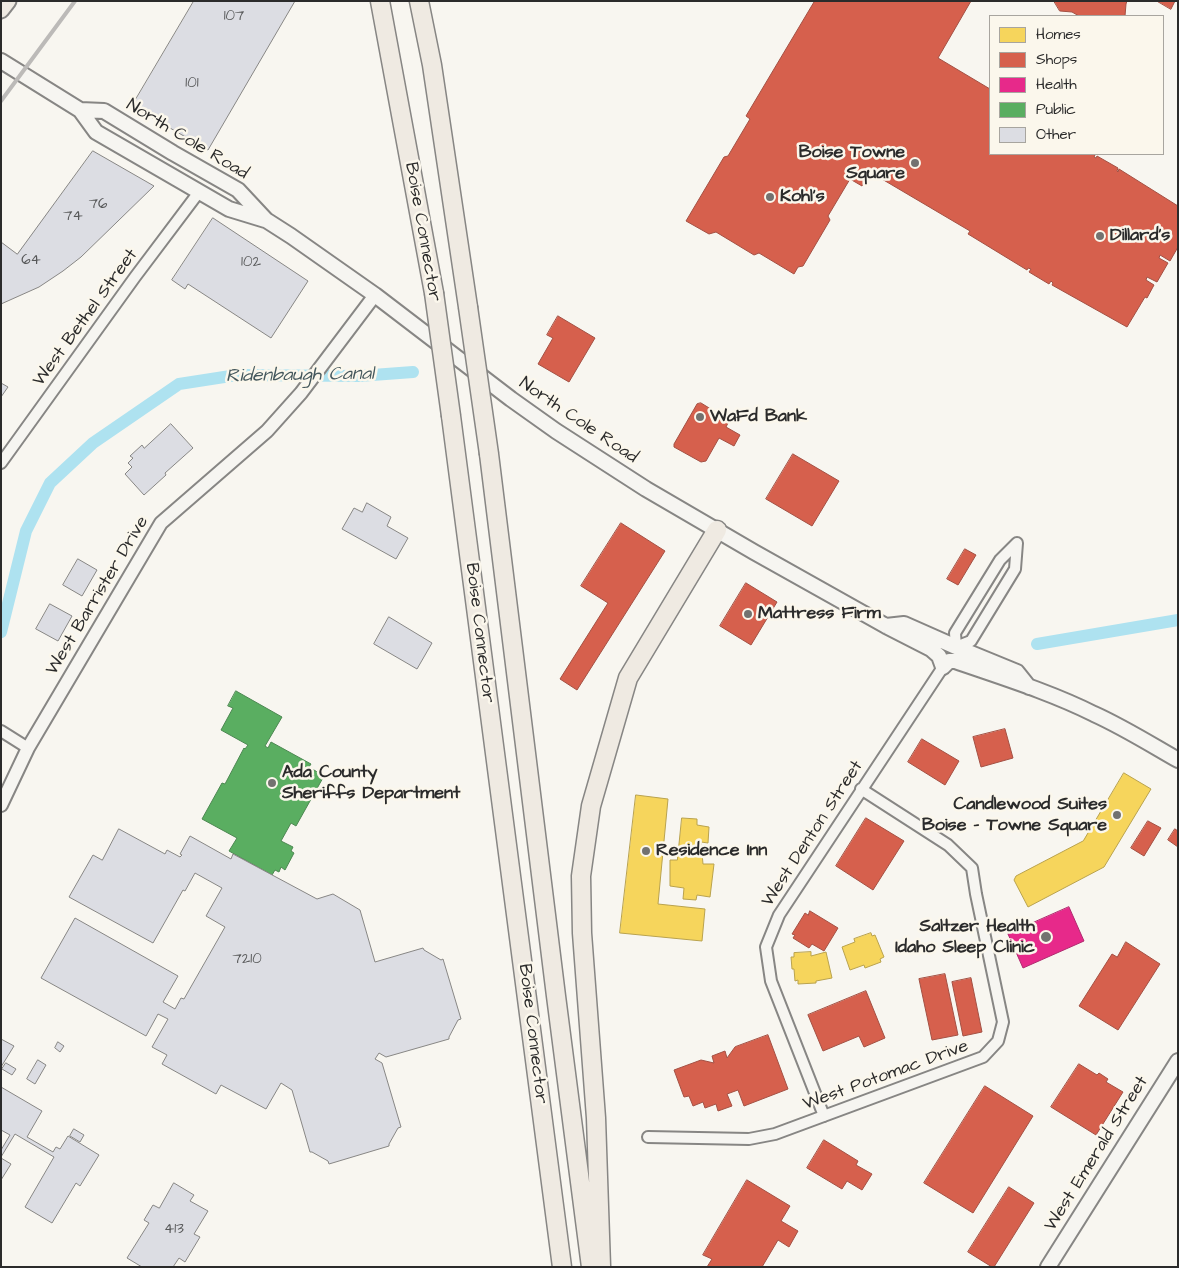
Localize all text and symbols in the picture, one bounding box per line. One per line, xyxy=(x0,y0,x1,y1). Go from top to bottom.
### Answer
house number: 107 xyxy=(224,8,244,26)
legend xyxy=(989,15,1164,155)
text: Homes xyxy=(1036,24,1081,45)
text: Shops xyxy=(1036,49,1077,70)
text: Health xyxy=(1036,74,1077,95)
house number: 101 xyxy=(185,75,199,93)
street label: North Cole Road xyxy=(122,95,252,185)
text: Public xyxy=(1036,99,1076,120)
text: Other xyxy=(1036,124,1076,145)
place label: Boise Towne Square xyxy=(799,142,905,184)
marker: Boise Towne Square xyxy=(909,157,921,169)
street label: Boise Connector xyxy=(399,161,445,303)
place label: Kohl's xyxy=(780,186,825,208)
marker: Kohl's xyxy=(764,191,776,203)
house number: 76 xyxy=(89,196,107,214)
house number: 74 xyxy=(63,208,83,226)
place label: Dillard's xyxy=(1110,225,1170,247)
marker: Dillard's xyxy=(1094,230,1106,242)
street label: West Bethel Street xyxy=(29,245,143,391)
house number: 64 xyxy=(21,252,41,270)
house number: 102 xyxy=(241,254,261,272)
water label: Ridenbaugh Canal xyxy=(226,363,374,389)
street label: North Cole Road xyxy=(514,373,642,469)
place label: WaFd Bank xyxy=(710,406,807,428)
marker: WaFd Bank xyxy=(694,411,706,423)
street label: West Barrister Drive xyxy=(42,513,154,679)
street label: Boise Connector xyxy=(460,562,498,704)
place label: Mattress Firm xyxy=(758,603,881,625)
marker: Mattress Firm xyxy=(742,608,754,620)
street label: West Denton Street xyxy=(758,757,868,911)
place label: Ada County Sheriffs Department xyxy=(282,762,460,804)
marker: Ada County Sheriffs Department xyxy=(266,777,278,789)
place label: Candlewood Suites Boise - Towne Square xyxy=(922,794,1107,836)
marker: Candlewood Suites Boise - Towne Square xyxy=(1111,809,1123,821)
place label: Residence Inn xyxy=(656,840,767,862)
marker: Residence Inn xyxy=(640,845,652,857)
place label: Saltzer Health Idaho Sleep Clinic xyxy=(895,916,1035,959)
marker: Saltzer Health Idaho Sleep Clinic xyxy=(1039,930,1053,944)
house number: 7210 xyxy=(232,951,262,969)
street label: Boise Connector xyxy=(513,963,551,1105)
street label: West Potomac Drive xyxy=(800,1036,972,1116)
street label: West Emerald Street xyxy=(1041,1073,1153,1235)
house number: 413 xyxy=(164,1221,184,1239)

